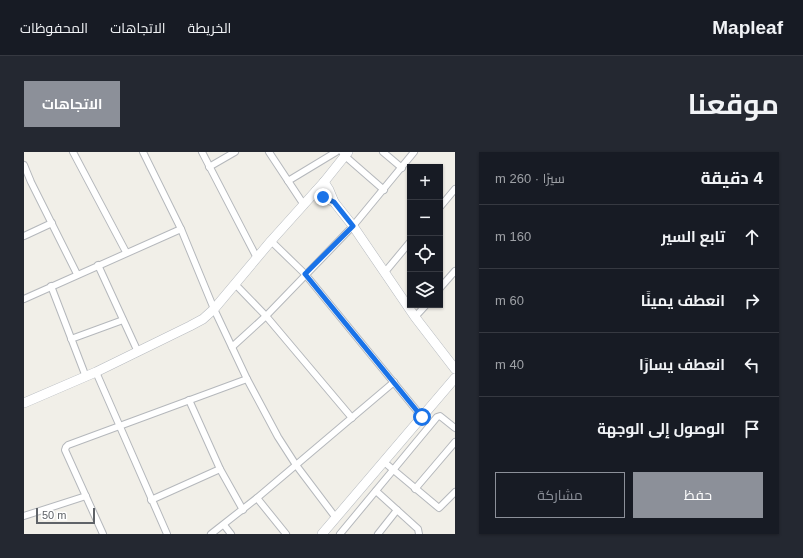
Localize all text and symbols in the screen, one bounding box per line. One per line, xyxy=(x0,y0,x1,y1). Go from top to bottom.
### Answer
text: Mapleaf xyxy=(712,17,783,38)
text: المحفوظات xyxy=(20,20,88,36)
text: الاتجاهات xyxy=(110,20,166,36)
text: الخريطة xyxy=(188,20,231,36)
button: الاتجاهات xyxy=(24,81,120,127)
text: موقعنا xyxy=(688,89,779,120)
map controls xyxy=(407,164,443,308)
button: + xyxy=(407,164,443,200)
text: 4 دقيقة xyxy=(701,169,763,188)
text: سيرًا · 260 m xyxy=(495,171,565,186)
route end xyxy=(314,188,332,206)
button: − xyxy=(407,200,443,236)
icon: ahead xyxy=(741,226,763,248)
text: تابع السير xyxy=(661,228,725,245)
text: 160 m xyxy=(495,229,531,244)
button: locate xyxy=(407,236,443,272)
button: layers xyxy=(407,272,443,308)
icon: right xyxy=(741,290,763,312)
text: انعطف يمينًا xyxy=(641,292,725,309)
text: 60 m xyxy=(495,293,524,308)
icon: left xyxy=(741,354,763,376)
text: انعطف يسارًا xyxy=(639,356,725,373)
text: 40 m xyxy=(495,357,524,372)
route start xyxy=(413,408,431,426)
icon: arrive xyxy=(741,418,763,440)
text: الوصول إلى الوجهة xyxy=(597,420,725,437)
button: مشاركة xyxy=(495,472,625,518)
button: حفظ xyxy=(633,472,763,518)
scale bar xyxy=(36,506,95,525)
text: 50 m xyxy=(42,509,66,521)

